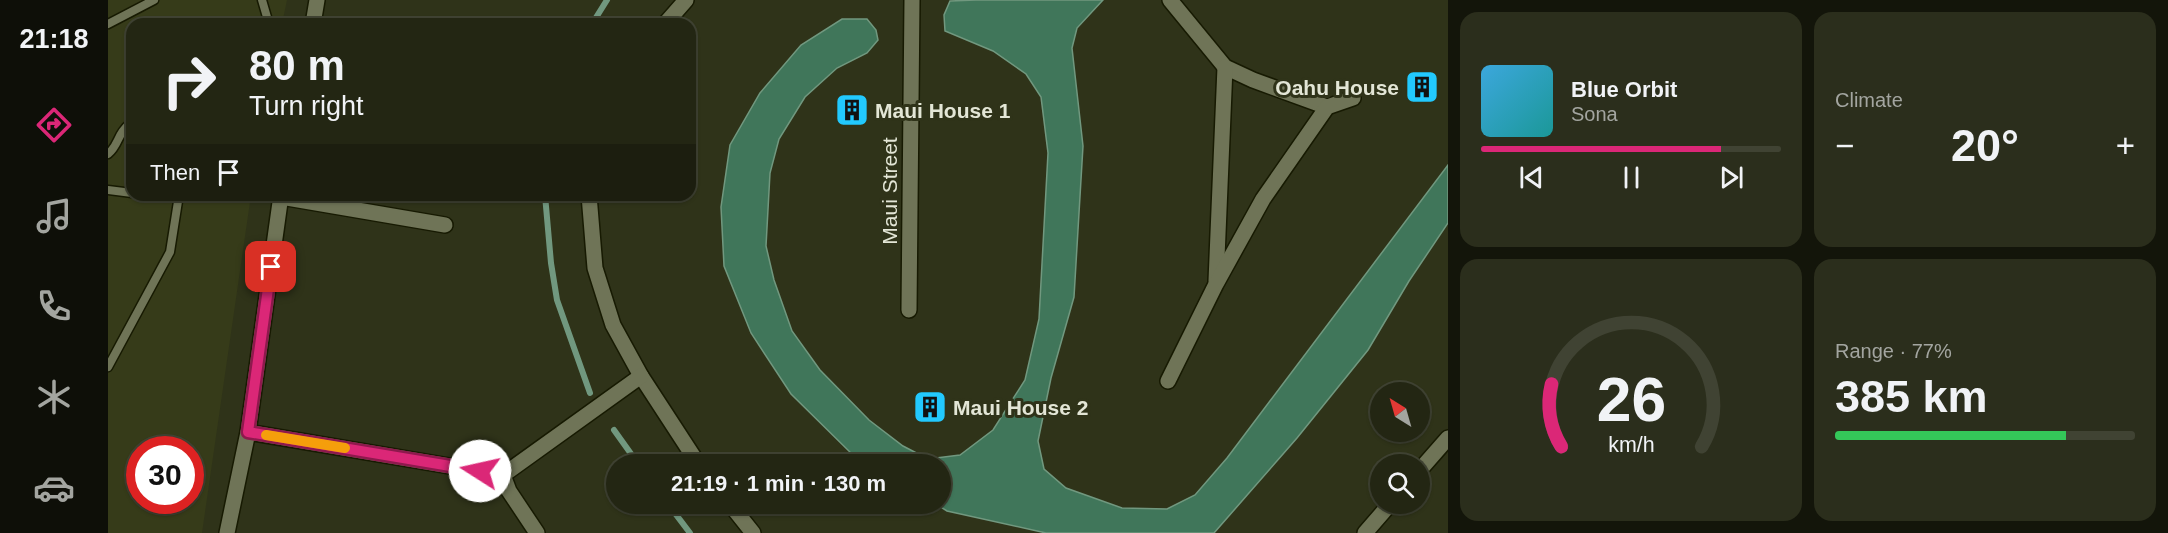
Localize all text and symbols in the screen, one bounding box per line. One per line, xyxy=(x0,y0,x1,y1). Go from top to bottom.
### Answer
text: 21:18 xyxy=(19,24,89,54)
icon: right xyxy=(150,42,228,120)
text: 80 m xyxy=(249,42,345,89)
building icon: Oahu House xyxy=(1404,69,1440,105)
place label: Oahu House xyxy=(1275,76,1399,99)
text: Blue Orbit xyxy=(1571,77,1677,102)
text: Climate xyxy=(1835,89,1903,111)
text: Turn right xyxy=(249,91,364,121)
building icon: Maui House 1 xyxy=(834,92,870,128)
place label: Maui House 1 xyxy=(875,99,1011,122)
text: Sona xyxy=(1571,103,1618,125)
icon: directions xyxy=(33,104,75,146)
text: 20° xyxy=(1951,120,2019,171)
text: − xyxy=(1835,127,1854,164)
text: + xyxy=(2116,127,2135,164)
street label: Maui Street xyxy=(878,137,901,245)
icon: arrive xyxy=(212,156,245,189)
text: Then xyxy=(150,160,200,185)
icon: previous xyxy=(1515,161,1548,194)
icon: pause xyxy=(1615,161,1648,194)
icon: next xyxy=(1715,161,1748,194)
icon: music xyxy=(33,195,75,237)
pin xyxy=(245,241,296,292)
icon: arrive xyxy=(254,250,287,283)
icon: phone xyxy=(33,285,75,327)
text: Range · 77% xyxy=(1835,340,1952,362)
text: 26 xyxy=(1596,365,1666,434)
text: 385 km xyxy=(1835,371,1988,422)
icon: climate xyxy=(33,376,75,418)
north arrow xyxy=(1370,382,1430,442)
map controls xyxy=(1370,382,1430,514)
building icon: Maui House 2 xyxy=(912,389,948,425)
place label: Maui House 2 xyxy=(953,396,1088,419)
text: km/h xyxy=(1608,433,1654,457)
speed limit sign: 30 xyxy=(126,436,204,514)
position arrow xyxy=(448,439,512,503)
button: search xyxy=(1370,454,1430,514)
icon: car xyxy=(33,467,75,509)
text: 21:19 · 1 min · 130 m xyxy=(671,471,886,496)

